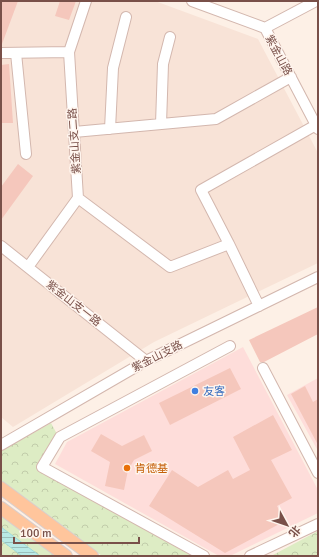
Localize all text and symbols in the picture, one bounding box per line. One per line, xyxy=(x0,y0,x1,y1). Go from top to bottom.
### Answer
street label: 紫金山路 xyxy=(262,33,295,78)
street label: 紫金山支二路 xyxy=(66,108,83,174)
street label: 紫金山支一路 xyxy=(44,278,104,329)
street label: 紫金山支路 xyxy=(130,338,185,375)
place label: 友客 xyxy=(203,385,225,398)
marker: 友客 xyxy=(190,386,200,396)
place label: 肯德基 xyxy=(135,462,168,475)
marker: 肯德基 xyxy=(122,463,132,473)
north arrow xyxy=(267,505,307,545)
scale bar xyxy=(14,519,139,545)
text: 北 xyxy=(286,523,303,539)
text: 100 m xyxy=(20,526,52,541)

